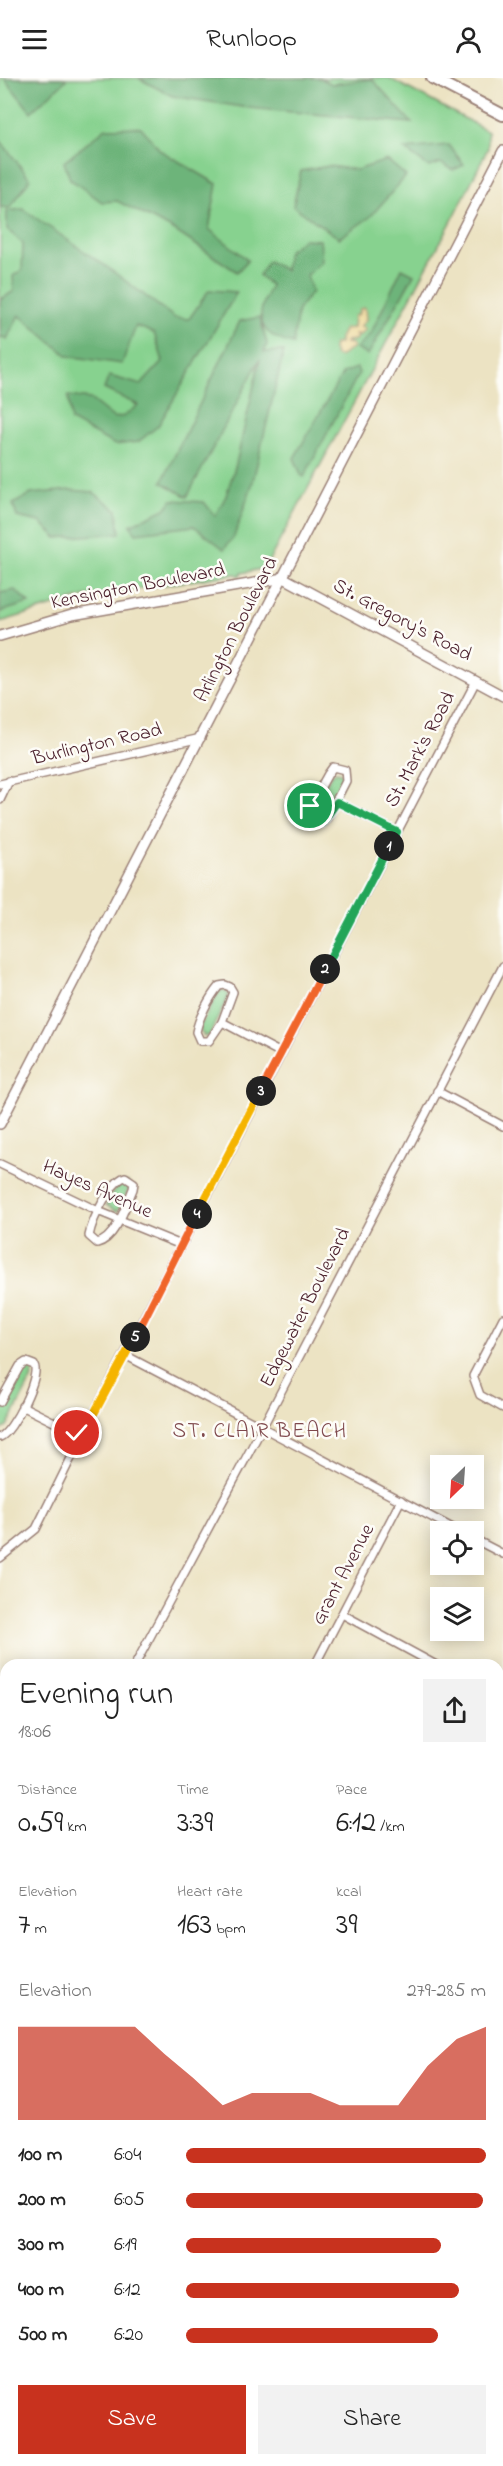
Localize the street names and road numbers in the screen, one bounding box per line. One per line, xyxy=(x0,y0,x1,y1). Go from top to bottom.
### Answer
street label: Arlington Boulevard xyxy=(188,552,287,708)
street label: Kensington Boulevard xyxy=(49,556,228,619)
street label: St. Gregory's Road xyxy=(327,572,477,671)
street label: St. Mark's Road xyxy=(378,687,464,813)
street label: Burlington Road xyxy=(28,716,165,775)
street label: Hayes Avenue xyxy=(37,1153,157,1227)
street label: Edgewater Boulevard xyxy=(253,1223,360,1393)
street label: Grant Avenue xyxy=(305,1519,383,1631)

